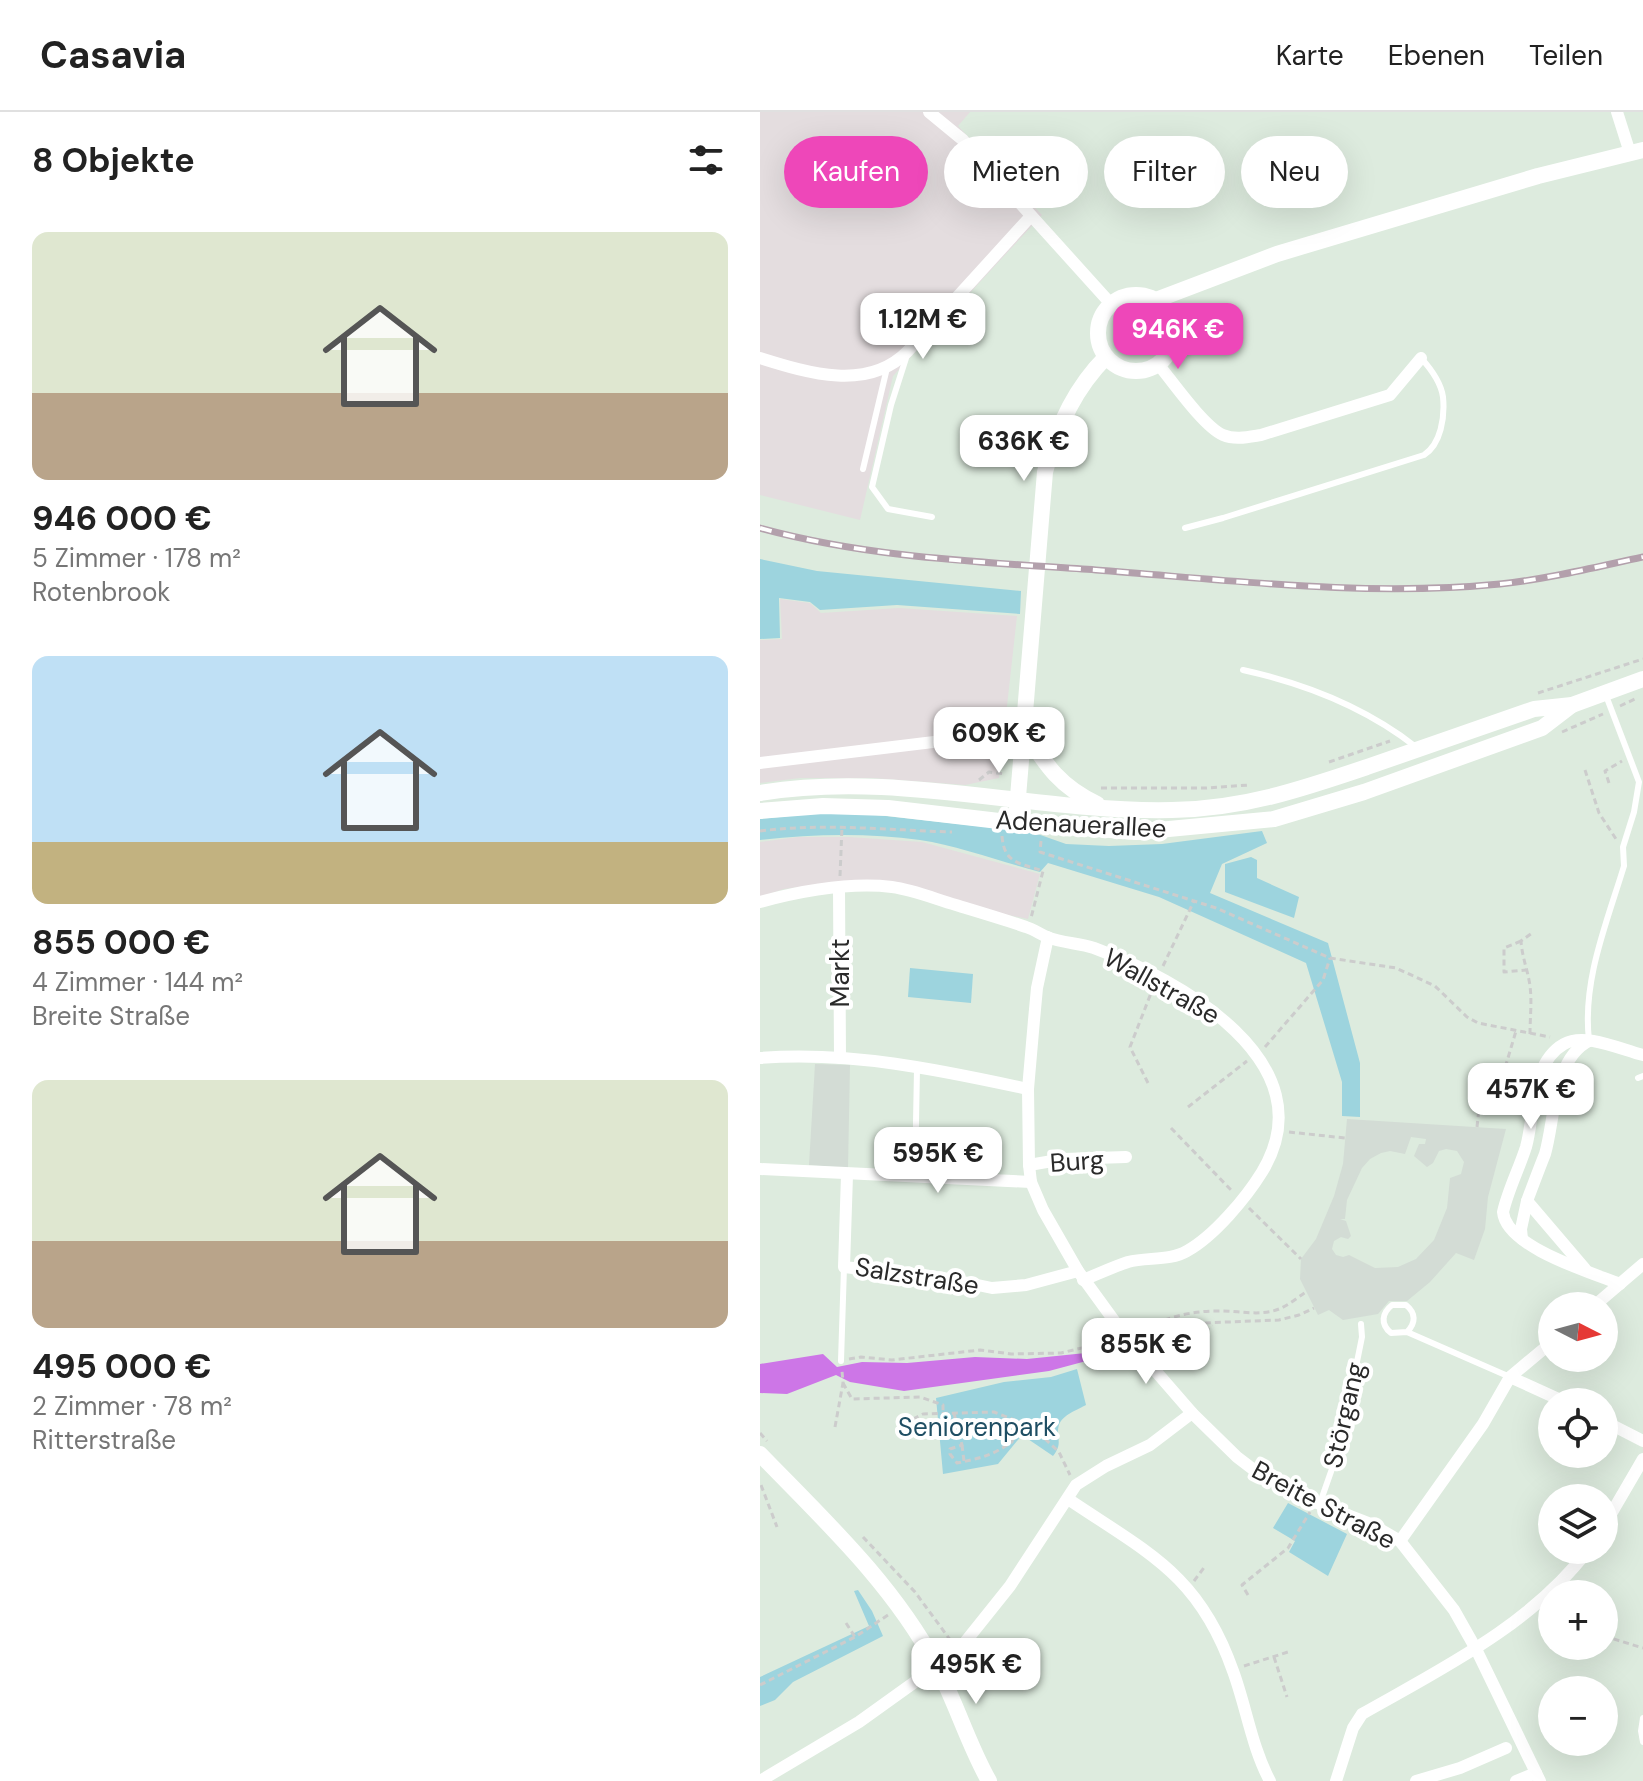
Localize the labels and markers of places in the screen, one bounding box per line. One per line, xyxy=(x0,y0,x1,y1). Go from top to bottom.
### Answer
pin: 1.12M € xyxy=(849,293,997,361)
pin: 946K € xyxy=(1113,303,1243,371)
pin: 636K € xyxy=(959,415,1089,483)
pin: 609K € xyxy=(934,707,1064,775)
pin: 457K € xyxy=(1466,1063,1596,1131)
pin: 595K € xyxy=(873,1127,1003,1195)
pin: 855K € xyxy=(1081,1318,1211,1386)
pin: 495K € xyxy=(911,1638,1041,1706)

